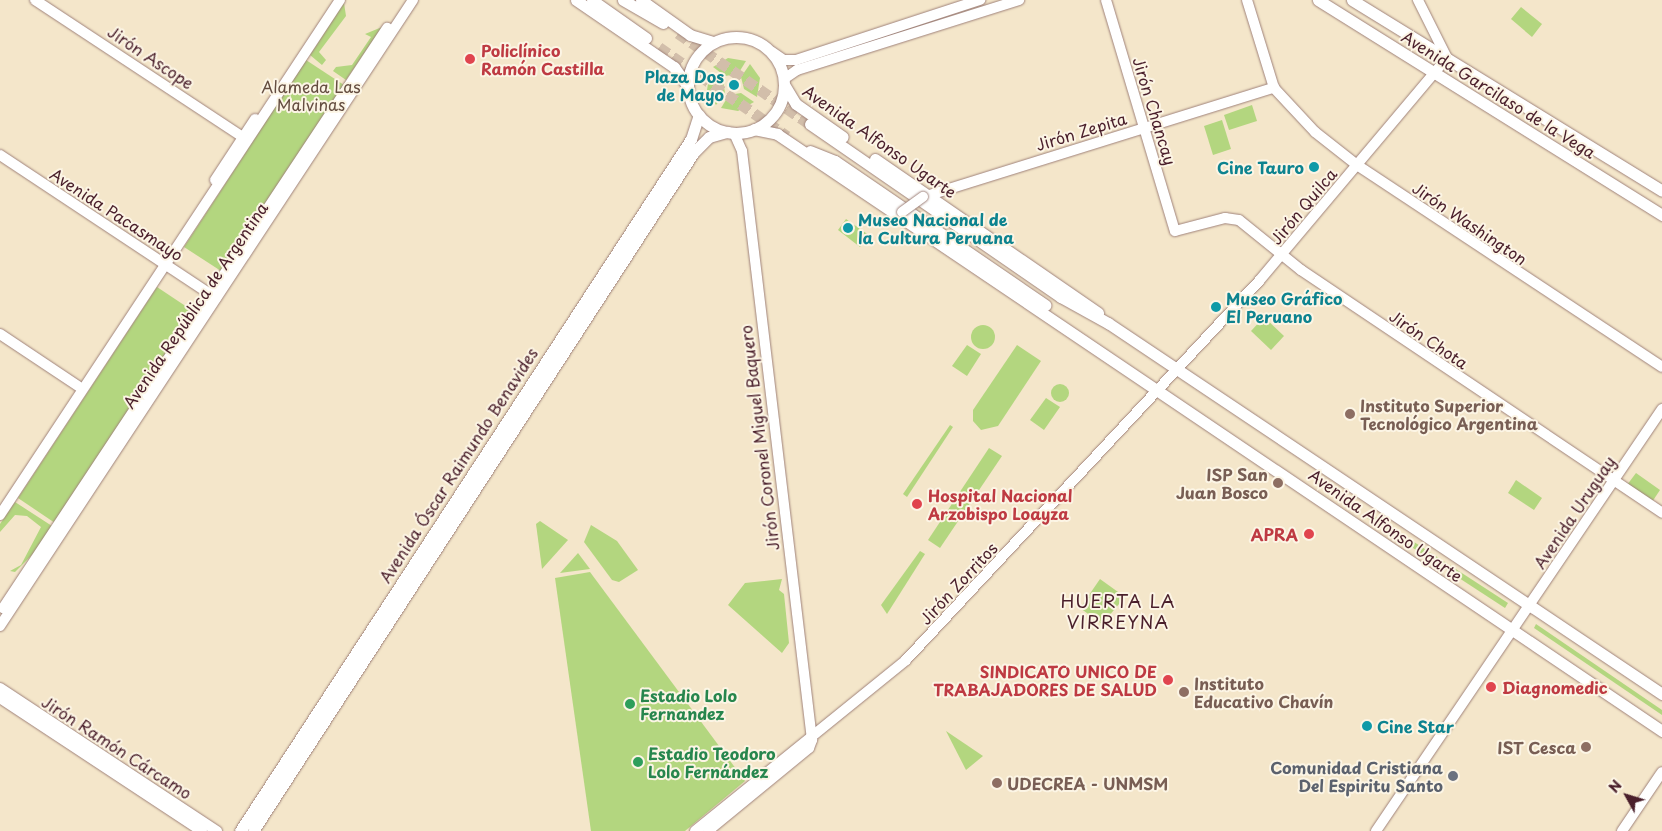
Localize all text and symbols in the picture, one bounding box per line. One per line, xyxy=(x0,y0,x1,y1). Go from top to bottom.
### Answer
street label: Jirón Ascope xyxy=(105,21,197,93)
street label: Avenida Garcilaso de la Vega xyxy=(1398,26,1600,162)
place label: Policlínico Ramón Castilla xyxy=(481,40,605,78)
marker: Policlínico Ramón Castilla xyxy=(463,52,477,66)
street label: Jirón Chancay xyxy=(1129,54,1181,168)
place label: Plaza Dos de Mayo xyxy=(644,66,724,104)
park label: Alameda Las Malvinas xyxy=(261,76,361,114)
marker: Plaza Dos de Mayo xyxy=(728,79,740,91)
street label: Avenida Alfonso Ugarte xyxy=(800,81,960,201)
street label: Jirón Zepita xyxy=(1033,108,1129,154)
place label: Cine Tauro xyxy=(1216,157,1304,177)
marker: Cine Tauro xyxy=(1308,161,1320,173)
street label: Avenida Pacasmayo xyxy=(47,164,187,264)
street label: Jirón Quilca xyxy=(1266,164,1340,248)
street label: Jirón Washington xyxy=(1409,178,1531,268)
street label: Avenida República de Argentina xyxy=(119,198,271,412)
place label: Museo Nacional de la Cultura Peruana xyxy=(858,209,1014,247)
marker: Museo Nacional de la Cultura Peruana xyxy=(842,222,854,234)
place label: Museo Gráfico El Peruano xyxy=(1226,288,1343,326)
marker: Museo Gráfico El Peruano xyxy=(1210,301,1222,313)
street label: Jirón Chota xyxy=(1386,306,1472,372)
street label: Jirón Coronel Miguel Baquero xyxy=(736,323,782,553)
street label: Avenida Óscar Raimundo Benavides xyxy=(375,344,541,586)
place label: Instituto Superior Tecnológico Argentina xyxy=(1360,395,1538,433)
marker: Instituto Superior Tecnológico Argentina xyxy=(1344,408,1356,420)
street label: Avenida Uruguay xyxy=(1529,452,1619,572)
place label: ISP San Juan Bosco xyxy=(1176,464,1268,502)
street label: Avenida Alfonso Ugarte xyxy=(1306,465,1466,585)
marker: ISP San Juan Bosco xyxy=(1272,477,1284,489)
place label: Hospital Nacional Arzobispo Loayza xyxy=(928,485,1073,523)
marker: Hospital Nacional Arzobispo Loayza xyxy=(910,497,924,511)
place label: APRA xyxy=(1251,524,1298,544)
marker: APRA xyxy=(1302,527,1316,541)
street label: Jirón Zorritos xyxy=(915,538,1001,628)
district label: HUERTA LA VIRREYNA xyxy=(1060,591,1176,634)
place label: SINDICATO UNICO DE TRABAJADORES DE SALUD xyxy=(931,661,1157,699)
marker: SINDICATO UNICO DE TRABAJADORES DE SALUD xyxy=(1161,673,1175,687)
place label: Instituto Educativo Chavín xyxy=(1194,673,1334,711)
place label: Diagnomedic xyxy=(1502,677,1608,697)
marker: Diagnomedic xyxy=(1484,680,1498,694)
place label: Estadio Lolo Fernandez xyxy=(640,685,738,723)
marker: Instituto Educativo Chavín xyxy=(1178,686,1190,698)
street label: Jirón Ramón Cárcamo xyxy=(39,691,195,803)
marker: Estadio Lolo Fernandez xyxy=(624,698,636,710)
place label: Cine Star xyxy=(1377,716,1455,736)
marker: Cine Star xyxy=(1361,720,1373,732)
place label: IST Cesca xyxy=(1497,737,1576,757)
marker: IST Cesca xyxy=(1580,741,1592,753)
place label: Estadio Teodoro Lolo Fernández xyxy=(648,743,777,781)
marker: Estadio Teodoro Lolo Fernández xyxy=(632,756,644,768)
place label: Comunidad Cristiana Del Espiritu Santo xyxy=(1269,757,1443,795)
marker: Comunidad Cristiana Del Espiritu Santo xyxy=(1447,770,1459,782)
north arrow xyxy=(1602,771,1652,821)
place label: UDECREA - UNMSM xyxy=(1007,773,1170,793)
text: N xyxy=(1603,775,1627,797)
marker: UDECREA - UNMSM xyxy=(991,777,1003,789)

